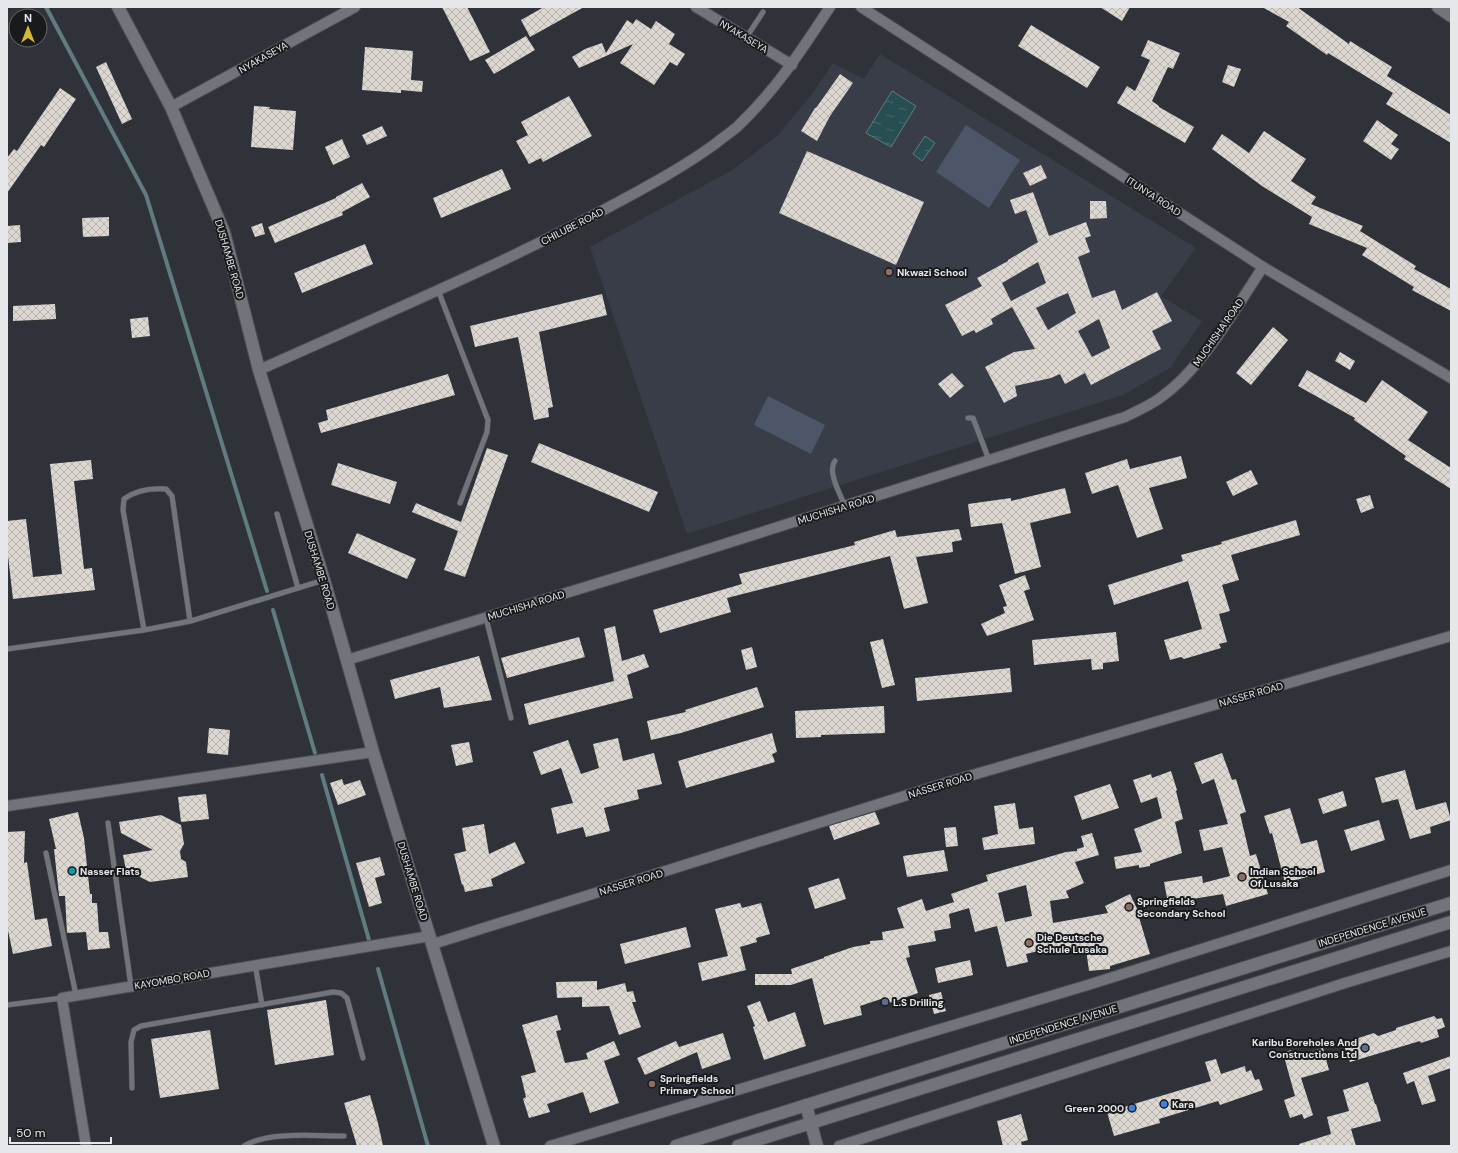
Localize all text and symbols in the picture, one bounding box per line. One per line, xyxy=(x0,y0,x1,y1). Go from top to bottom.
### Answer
north arrow xyxy=(8,8,48,48)
text: N xyxy=(24,11,32,25)
street label: NYAKASEYA xyxy=(717,17,771,56)
street label: NYAKASEYA xyxy=(236,38,290,76)
street label: ITUNYA ROAD xyxy=(1124,174,1184,219)
street label: CHILUBE ROAD xyxy=(539,205,606,248)
street label: DUSHAMBE ROAD xyxy=(212,218,247,301)
place label: Nkwazi School xyxy=(897,266,967,279)
marker: Nkwazi School xyxy=(884,267,894,277)
street label: MUCHISHA ROAD xyxy=(1190,296,1247,369)
street label: MUCHISHA ROAD xyxy=(796,492,876,527)
street label: DUSHAMBE ROAD xyxy=(301,529,338,611)
street label: MUCHISHA ROAD xyxy=(486,588,566,623)
street label: NASSER ROAD xyxy=(1218,679,1285,710)
street label: NASSER ROAD xyxy=(907,770,974,801)
street label: DUSHAMBE ROAD xyxy=(394,840,431,922)
place label: Nasser Flats xyxy=(80,865,140,878)
place label: Indian School Of Lusaka xyxy=(1250,865,1316,890)
marker: Nasser Flats xyxy=(67,866,77,876)
street label: NASSER ROAD xyxy=(598,867,665,898)
marker: Indian School Of Lusaka xyxy=(1237,872,1247,882)
place label: Springfields Secondary School xyxy=(1137,895,1226,920)
marker: Springfields Secondary School xyxy=(1124,902,1134,912)
street label: INDEPENDENCE AVENUE xyxy=(1317,905,1428,950)
place label: Die Deutsche Schule Lusaka xyxy=(1037,931,1107,956)
marker: Die Deutsche Schule Lusaka xyxy=(1024,938,1034,948)
street label: KAYOMBO ROAD xyxy=(133,966,211,993)
place label: L.S Drilling xyxy=(893,996,944,1009)
marker: L.S Drilling xyxy=(880,997,890,1007)
street label: INDEPENDENCE AVENUE xyxy=(1008,1002,1119,1047)
place label: Karibu Boreholes And Constructions Ltd xyxy=(1252,1036,1357,1061)
marker: Karibu Boreholes And Constructions Ltd xyxy=(1360,1043,1370,1053)
place label: Springfields Primary School xyxy=(660,1072,734,1097)
marker: Springfields Primary School xyxy=(647,1079,657,1089)
place label: Kara xyxy=(1172,1098,1194,1111)
marker: Kara xyxy=(1159,1099,1169,1109)
place label: Green 2000 xyxy=(1065,1102,1124,1115)
marker: Green 2000 xyxy=(1127,1103,1137,1113)
scale bar xyxy=(10,1119,111,1145)
text: 50 m xyxy=(16,1125,45,1141)

